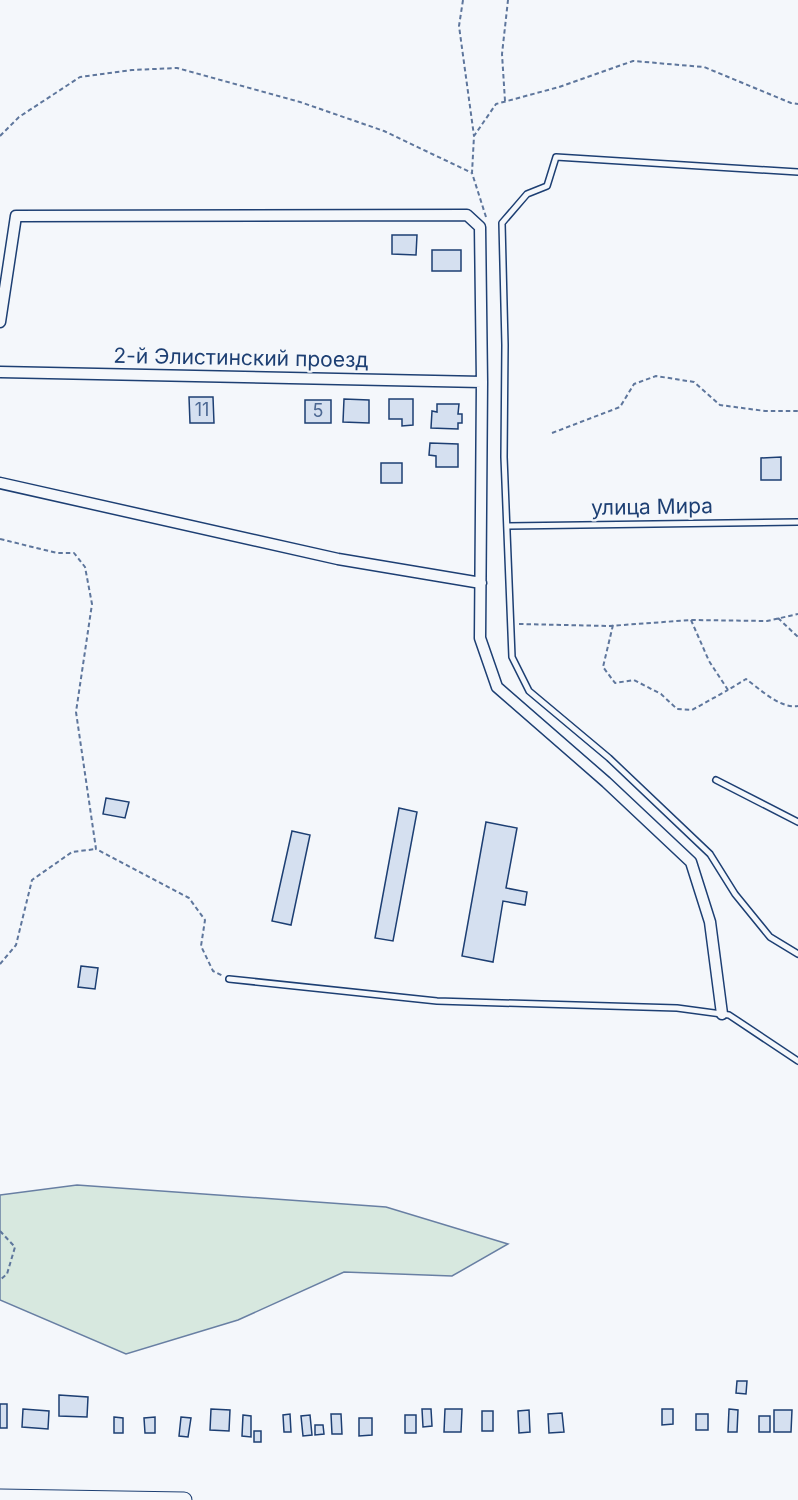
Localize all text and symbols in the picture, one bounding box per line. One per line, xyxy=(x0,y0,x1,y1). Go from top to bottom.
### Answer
street label: 2-й Элистинский проезд xyxy=(113,343,369,372)
house number: 11 xyxy=(195,399,209,420)
house number: 5 xyxy=(313,400,323,421)
street label: улица Мира xyxy=(591,493,713,520)

